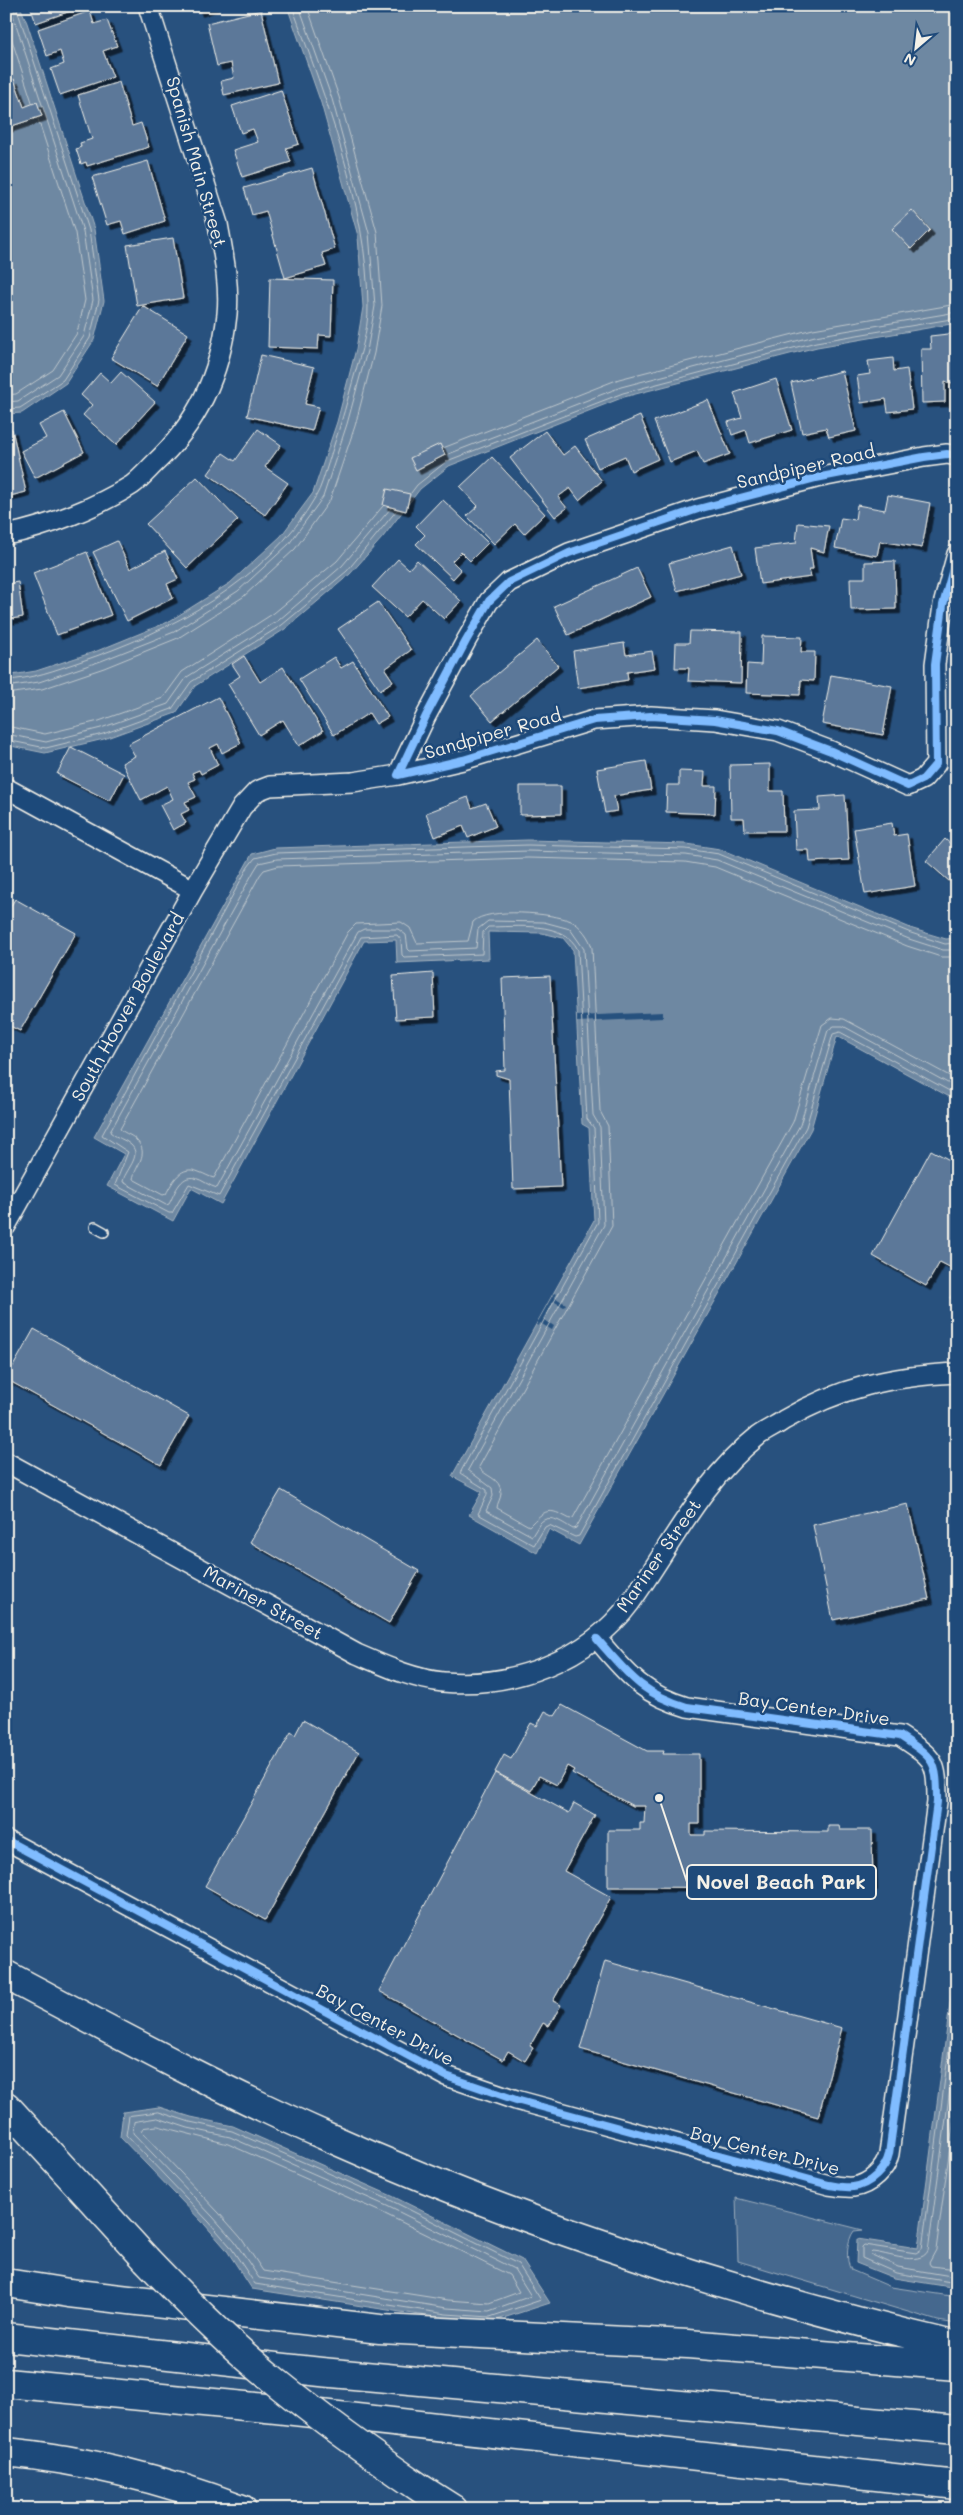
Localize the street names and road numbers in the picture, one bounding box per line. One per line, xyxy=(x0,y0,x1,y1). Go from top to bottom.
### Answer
street label: Spanish Main Street xyxy=(161,73,233,250)
street label: Sandpiper Road xyxy=(734,438,877,494)
street label: Sandpiper Road xyxy=(422,702,564,764)
street label: South Hoover Boulevard xyxy=(65,908,189,1105)
street label: Mariner Street xyxy=(610,1494,706,1617)
street label: Mariner Street xyxy=(199,1559,328,1645)
street label: Bay Center Drive xyxy=(737,1685,892,1731)
street label: Bay Center Drive xyxy=(312,1978,459,2071)
street label: Bay Center Drive xyxy=(688,2120,842,2180)

